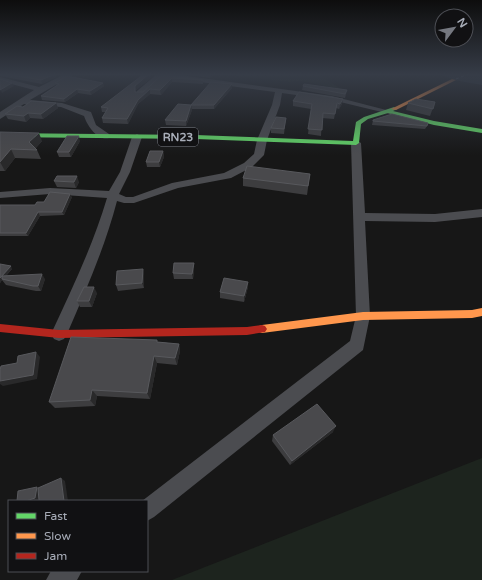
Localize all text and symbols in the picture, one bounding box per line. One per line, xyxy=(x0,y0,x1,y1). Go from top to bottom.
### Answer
north arrow xyxy=(434,8,474,48)
text: N xyxy=(454,16,470,30)
road number: RN23 xyxy=(158,128,198,146)
legend xyxy=(8,500,148,572)
text: Fast xyxy=(44,509,68,523)
text: Slow xyxy=(44,529,71,543)
text: Jam xyxy=(44,549,67,563)

